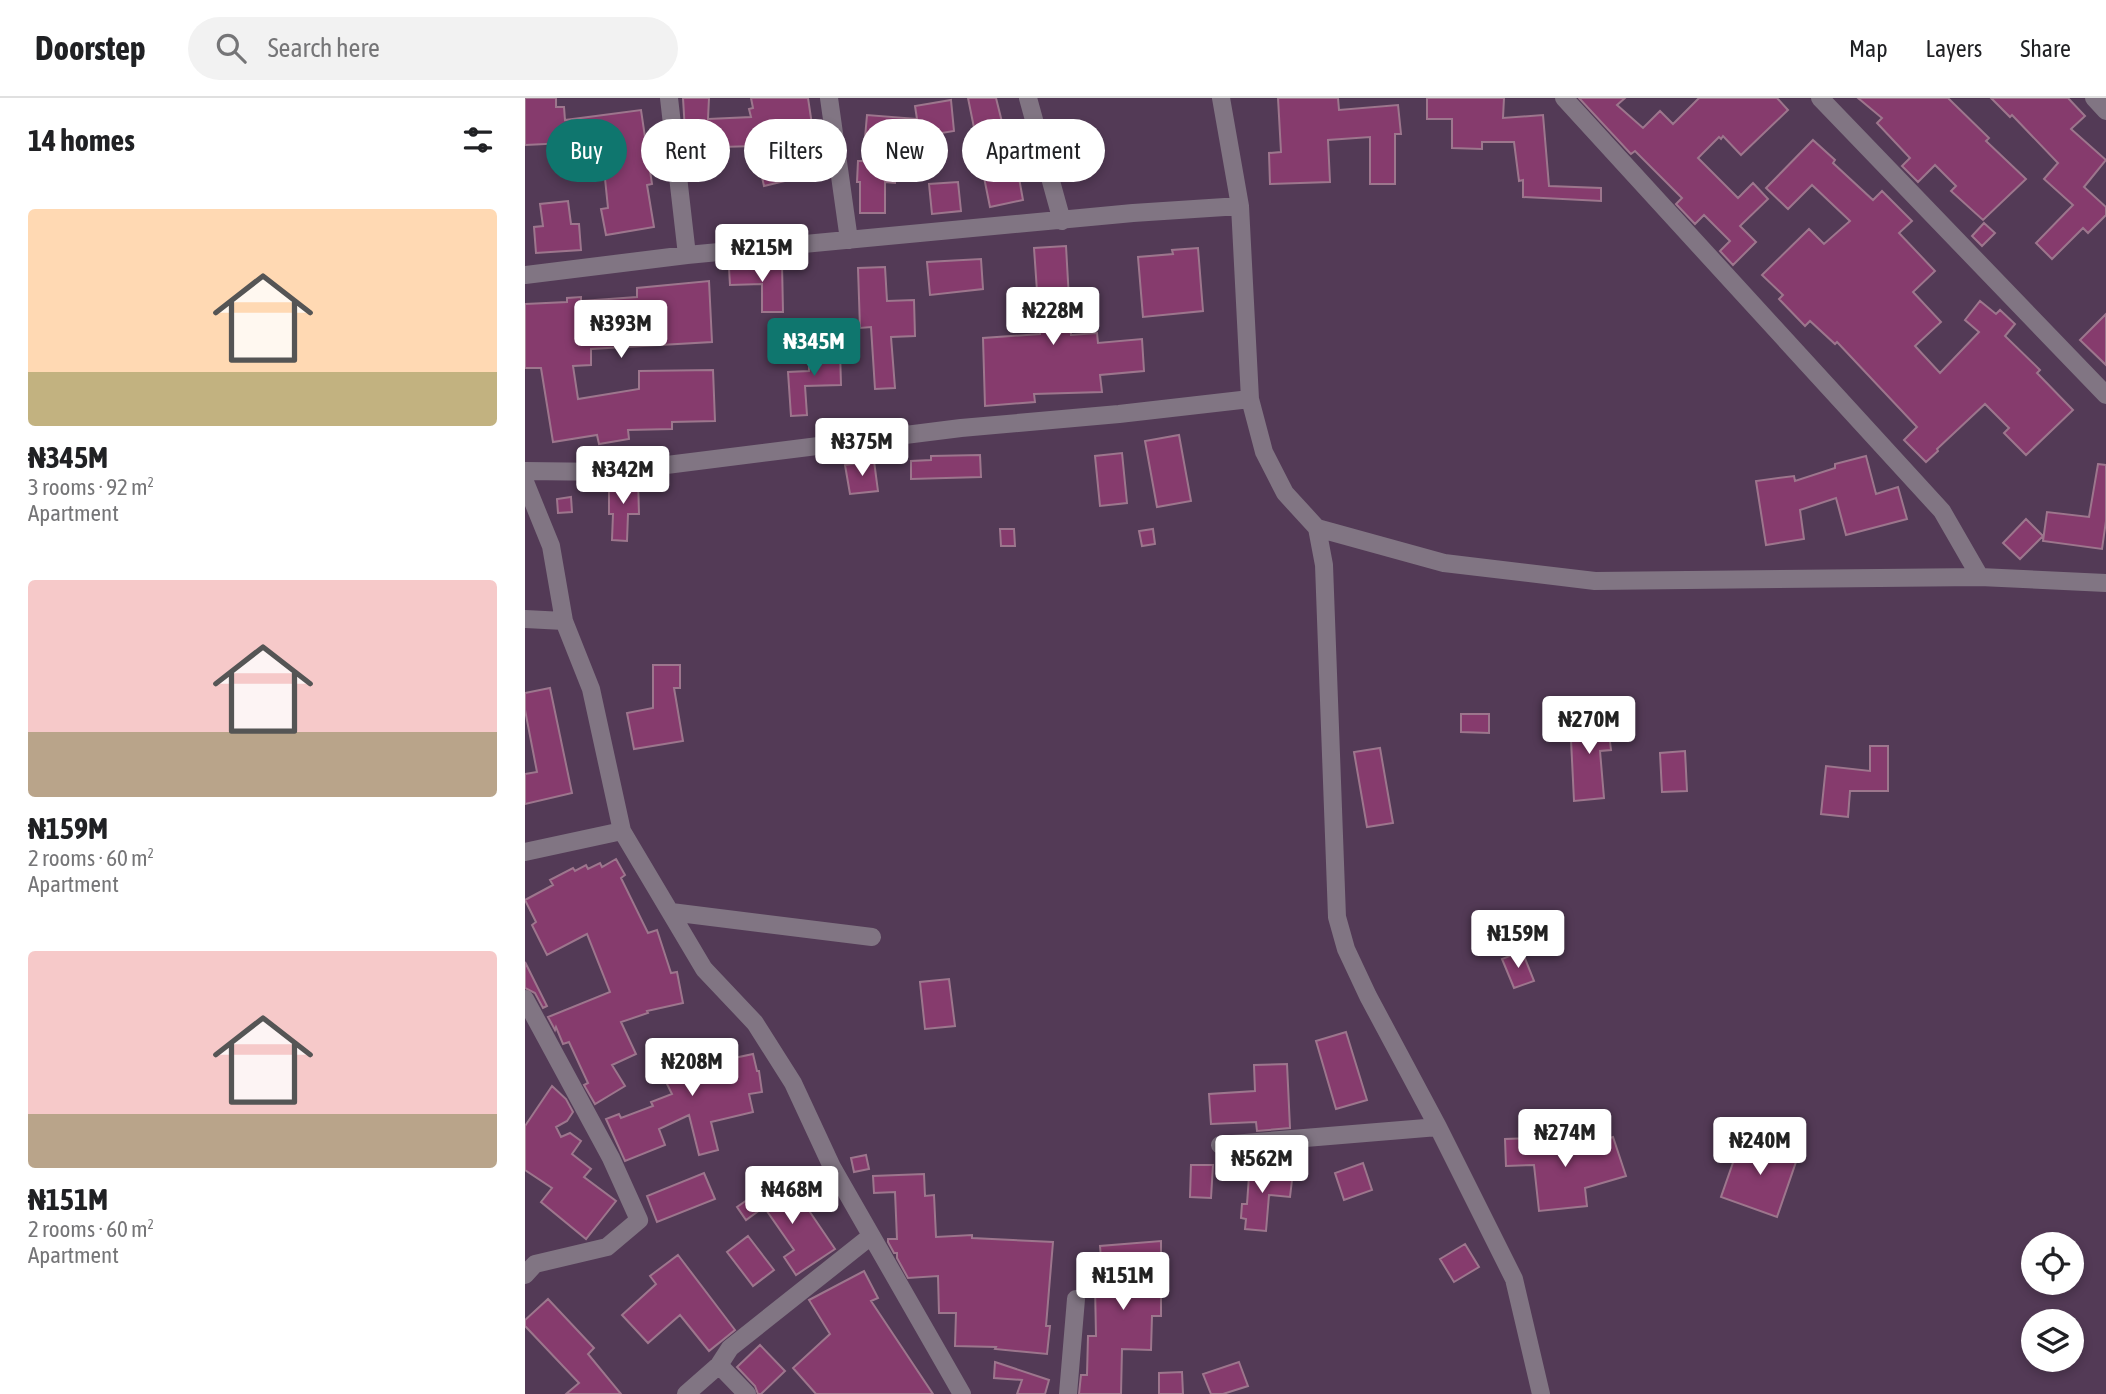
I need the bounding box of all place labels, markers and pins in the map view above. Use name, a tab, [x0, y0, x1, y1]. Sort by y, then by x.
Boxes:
pin: ₦215M	[713, 225, 811, 284]
pin: ₦228M	[1004, 288, 1102, 347]
pin: ₦393M	[572, 300, 670, 360]
pin: ₦345M	[765, 318, 863, 378]
pin: ₦375M	[813, 418, 911, 478]
pin: ₦342M	[574, 446, 672, 506]
pin: ₦270M	[1540, 696, 1638, 756]
pin: ₦159M	[1469, 910, 1567, 970]
pin: ₦208M	[643, 1038, 741, 1098]
pin: ₦274M	[1516, 1110, 1614, 1169]
pin: ₦240M	[1711, 1118, 1809, 1177]
pin: ₦562M	[1213, 1136, 1311, 1195]
pin: ₦468M	[743, 1166, 841, 1226]
pin: ₦151M	[1074, 1252, 1172, 1312]

